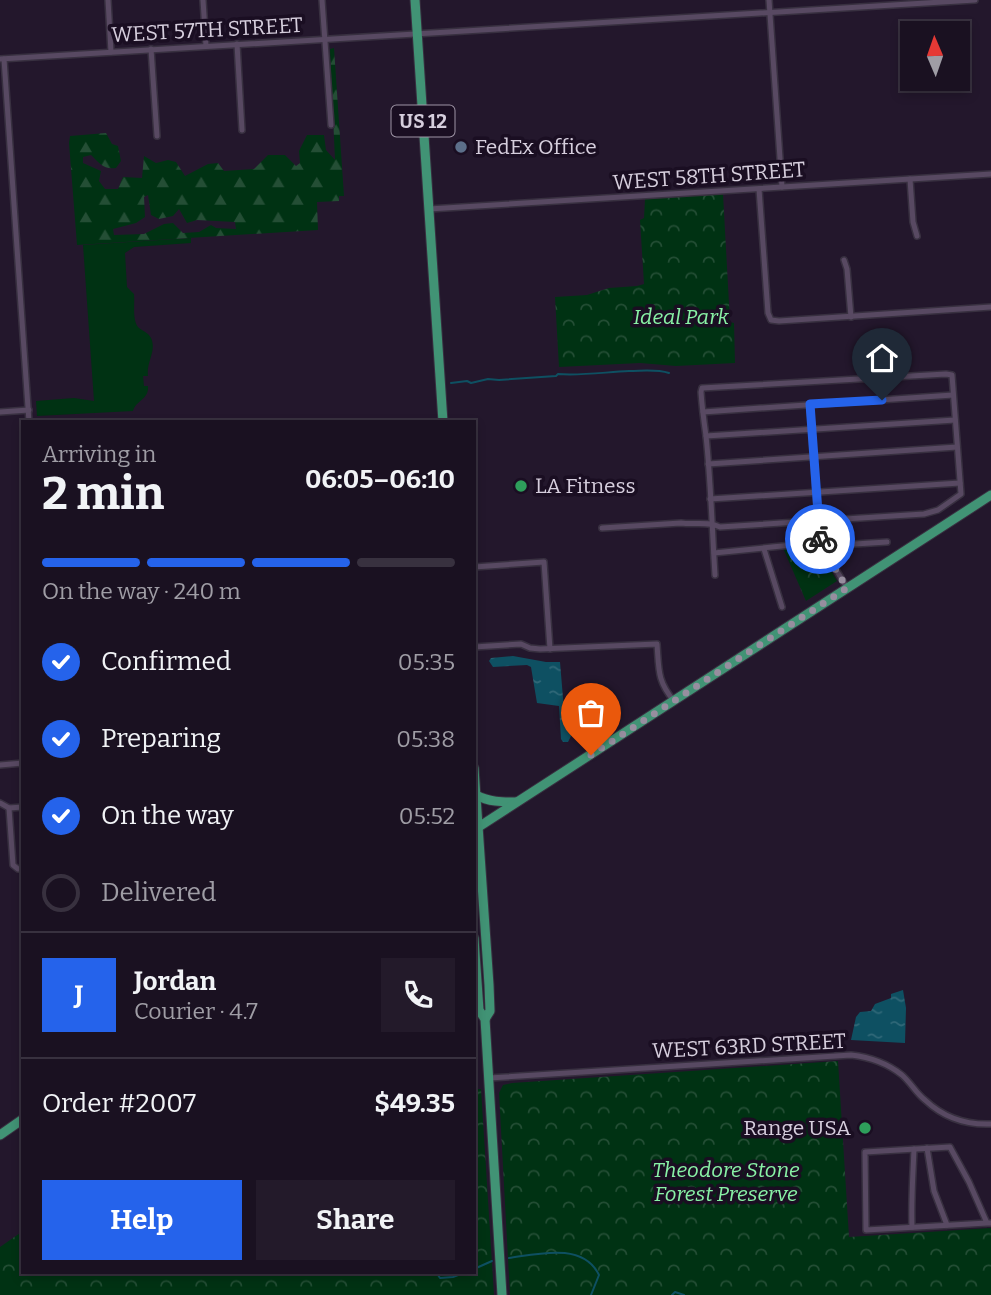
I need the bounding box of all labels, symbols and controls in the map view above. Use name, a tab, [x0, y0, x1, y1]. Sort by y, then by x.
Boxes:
street label: WEST 57TH STREET	[111, 12, 303, 48]
north arrow	[900, 21, 970, 91]
map controls	[900, 21, 970, 91]
road number: US 12	[392, 105, 454, 136]
place label: FedEx Office	[475, 134, 597, 160]
marker: FedEx Office	[453, 139, 469, 155]
street label: WEST 58TH STREET	[612, 156, 806, 196]
park label: Ideal Park	[633, 304, 729, 330]
pin	[852, 328, 912, 400]
icon: home	[863, 339, 901, 377]
text: Arriving in	[42, 440, 156, 468]
text: 06:05–06:10	[305, 464, 455, 495]
text: 2 min	[42, 466, 164, 521]
place label: LA Fitness	[535, 473, 636, 499]
marker: LA Fitness	[513, 478, 529, 494]
courier	[785, 504, 855, 574]
icon: bike	[801, 520, 839, 558]
text: On the way · 240 m	[42, 577, 241, 605]
icon: check	[42, 643, 80, 681]
text: Confirmed	[101, 646, 231, 677]
text: 05:35	[398, 648, 455, 676]
pin	[561, 683, 621, 755]
icon: bag	[572, 694, 610, 732]
icon: check	[42, 720, 80, 758]
text: Preparing	[101, 723, 221, 754]
text: 05:38	[396, 725, 455, 753]
icon: check	[42, 797, 80, 835]
text: On the way	[101, 800, 234, 831]
text: 05:52	[399, 802, 455, 830]
text: Delivered	[101, 877, 216, 908]
button: phone	[381, 958, 455, 1032]
text: Jordan	[134, 966, 216, 997]
text: J	[75, 980, 83, 1011]
text: Courier · 4.7	[134, 997, 258, 1025]
street label: WEST 63RD STREET	[651, 1028, 847, 1064]
text: Order #2007	[42, 1088, 196, 1119]
text: $49.35	[374, 1088, 455, 1119]
place label: Range USA	[743, 1115, 851, 1141]
marker: Range USA	[857, 1120, 873, 1136]
park label: Theodore Stone Forest Preserve	[652, 1157, 800, 1207]
button: Help	[42, 1180, 242, 1260]
button: Share	[256, 1180, 455, 1260]

